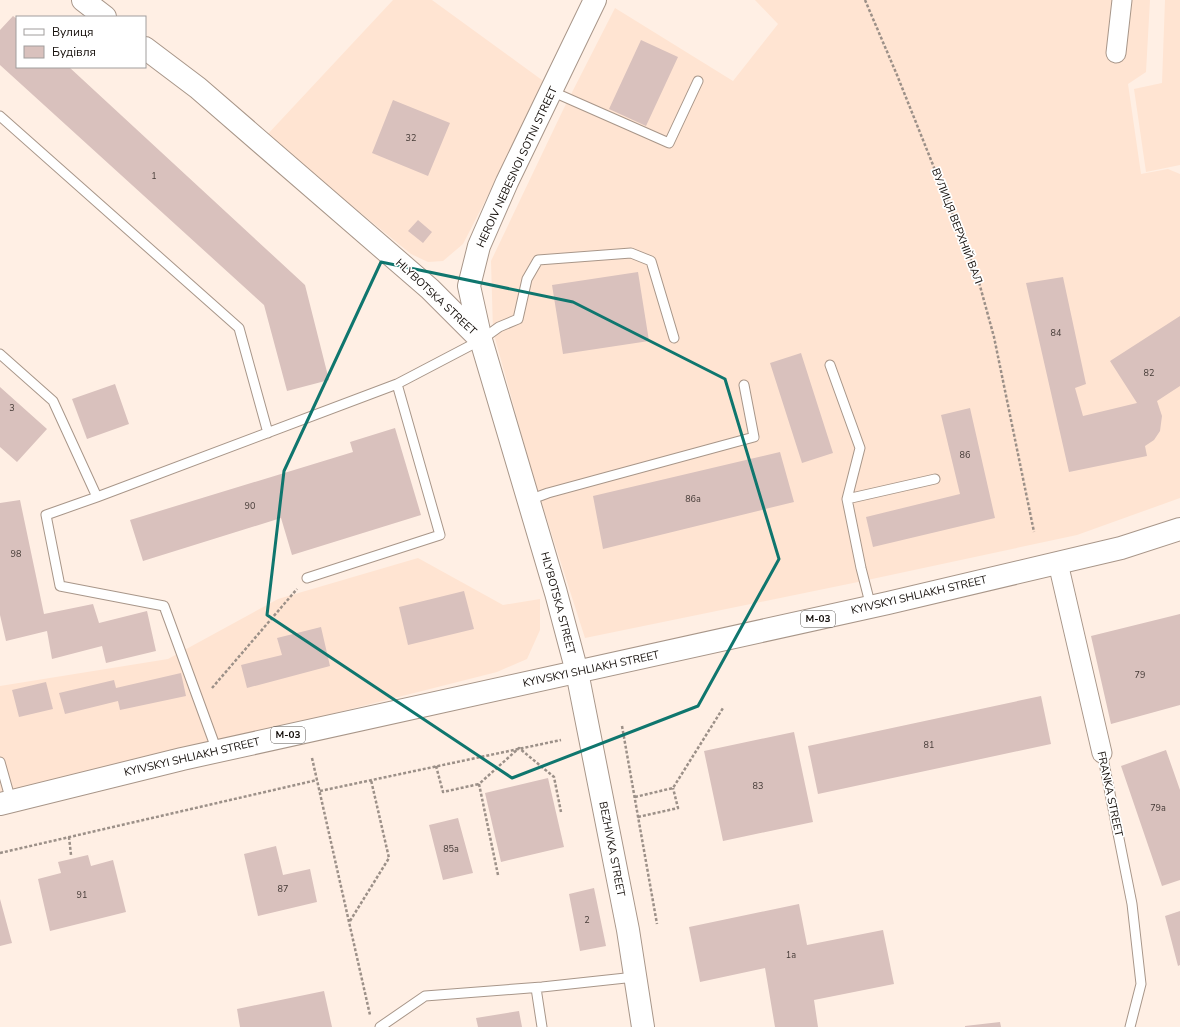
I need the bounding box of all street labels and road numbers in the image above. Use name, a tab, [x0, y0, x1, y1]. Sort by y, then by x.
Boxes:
street label: HEROIV NEBESNOI SOTNI STREET	[473, 84, 561, 250]
street label: ВУЛИЦЯ ВЕРХНІЙ ВАЛ	[928, 166, 986, 286]
street label: HLYBOTSKA STREET	[392, 255, 480, 339]
street label: HLYBOTSKA STREET	[537, 550, 579, 656]
street label: KYIVSKYI SHLIAKH STREET	[850, 572, 989, 618]
road number: М-03	[801, 611, 835, 627]
street label: KYIVSKYI SHLIAKH STREET	[521, 647, 661, 691]
road number: М-03	[271, 727, 305, 743]
street label: KYIVSKYI SHLIAKH STREET	[123, 734, 262, 780]
street label: FRANKA STREET	[1094, 750, 1126, 838]
street label: BEZHIVKA STREET	[595, 800, 629, 898]

